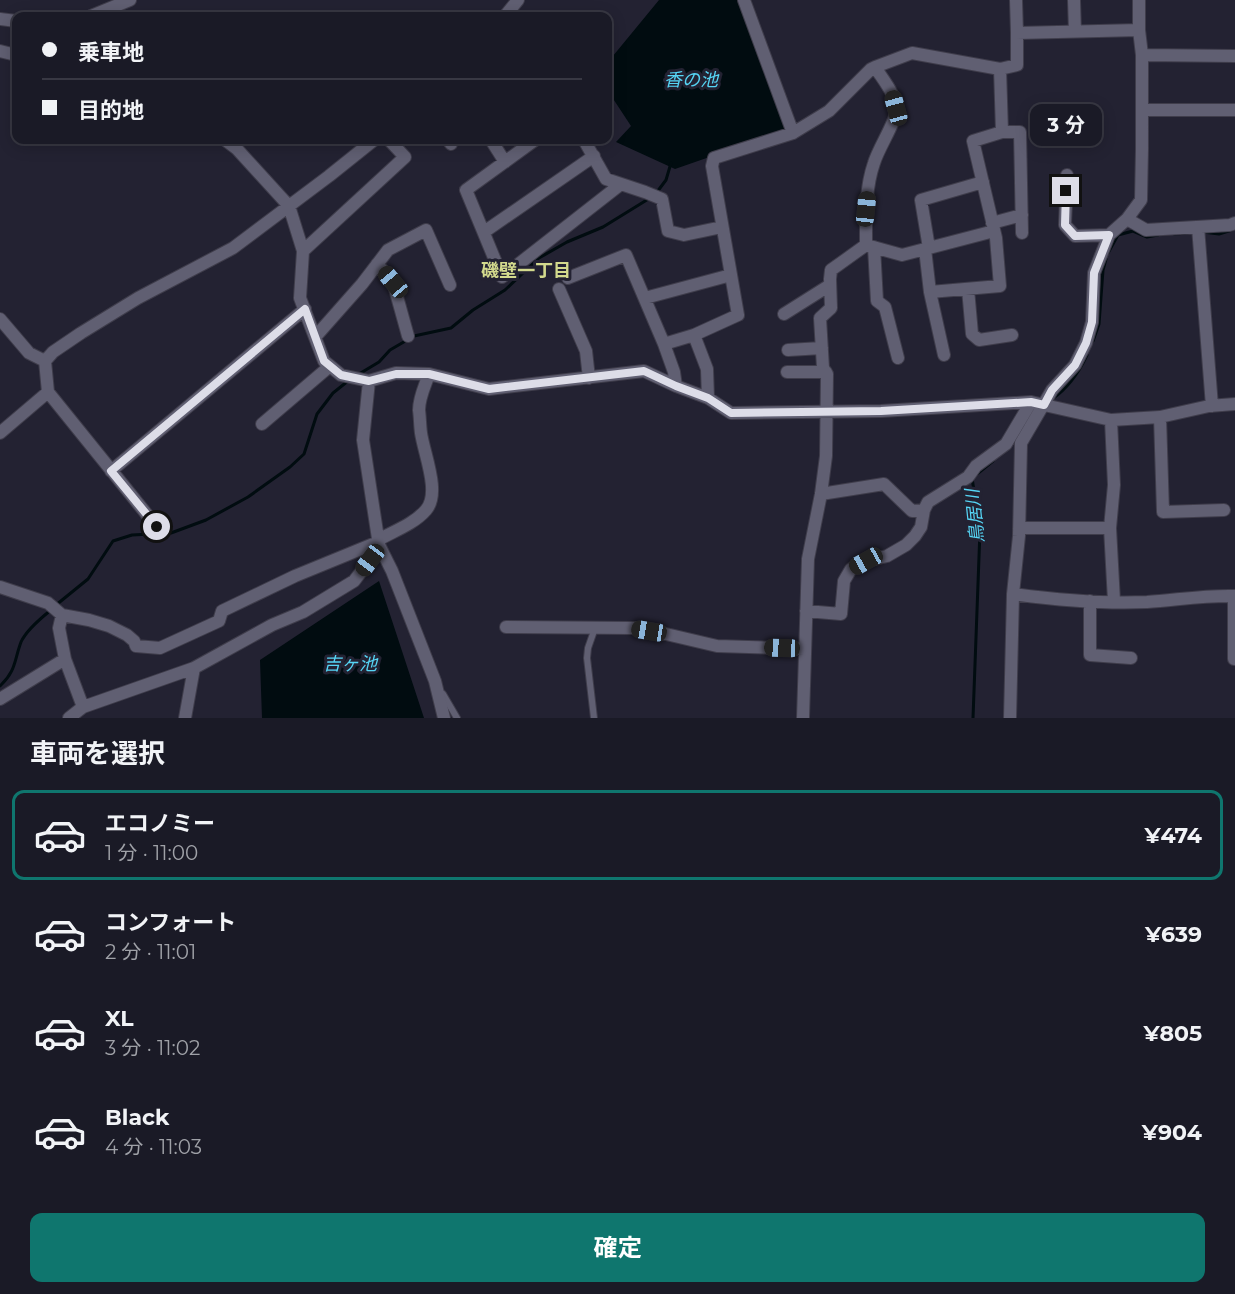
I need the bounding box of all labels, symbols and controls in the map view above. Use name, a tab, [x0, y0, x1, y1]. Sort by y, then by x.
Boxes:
text: 乗車地	[78, 39, 144, 66]
water label: 香の池	[664, 69, 720, 91]
car	[883, 88, 909, 128]
text: 目的地	[78, 97, 144, 124]
callout: 3 分	[1030, 104, 1102, 146]
text: 3 分	[1047, 113, 1085, 137]
route end	[1052, 177, 1079, 204]
car	[855, 190, 877, 228]
district label: 磯壁一丁目	[481, 260, 571, 282]
car	[375, 262, 411, 302]
water label: 鳥居川	[961, 486, 989, 544]
route start	[143, 513, 170, 540]
car	[352, 540, 388, 580]
car	[846, 544, 886, 578]
car	[630, 619, 668, 643]
car	[764, 638, 800, 658]
water label: 吉ヶ池	[323, 653, 379, 675]
text: 車両を選択	[30, 737, 165, 770]
icon: car	[33, 808, 87, 862]
text: エコノミー	[105, 810, 215, 837]
text: ¥474	[1144, 822, 1202, 849]
text: 1 分 · 11:00	[105, 841, 198, 865]
icon: car	[33, 907, 87, 961]
text: コンフォート	[105, 909, 236, 936]
text: ¥639	[1145, 921, 1202, 948]
text: 2 分 · 11:01	[105, 940, 196, 964]
text: XL	[105, 1005, 134, 1032]
icon: car	[33, 1006, 87, 1060]
text: ¥805	[1143, 1020, 1202, 1047]
text: 3 分 · 11:02	[105, 1036, 200, 1060]
text: Black	[105, 1104, 169, 1131]
icon: car	[33, 1105, 87, 1159]
text: ¥904	[1142, 1119, 1202, 1146]
text: 4 分 · 11:03	[105, 1135, 202, 1159]
button: 確定	[30, 1213, 1205, 1282]

